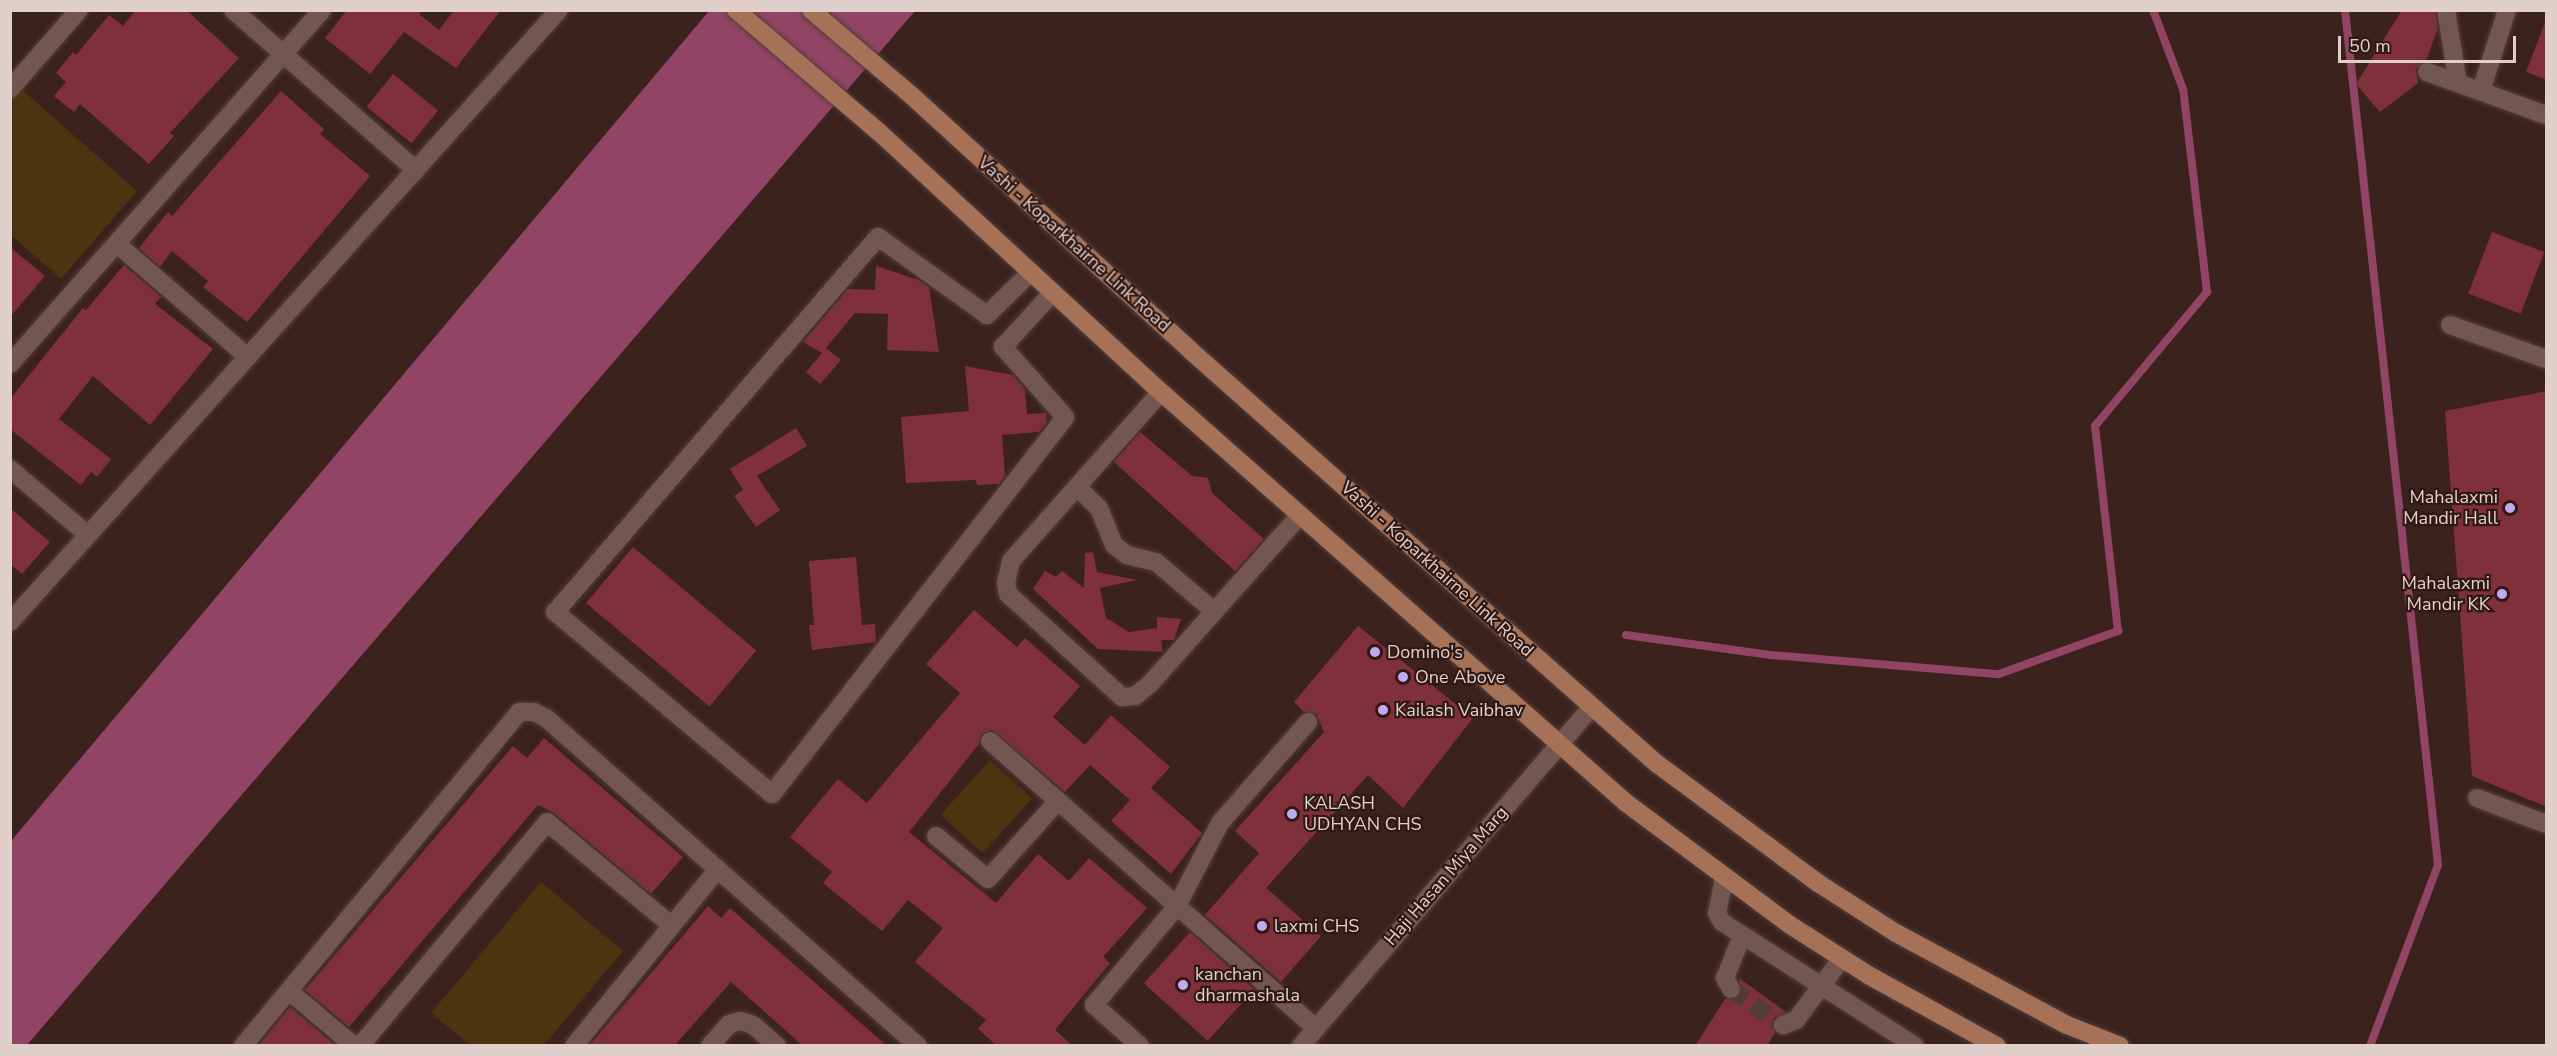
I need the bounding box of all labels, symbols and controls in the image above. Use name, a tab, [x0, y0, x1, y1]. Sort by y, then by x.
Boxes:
scale bar	[2341, 24, 2520, 62]
text: 50 m	[2349, 34, 2391, 58]
street label: Vashi - Koparkhairne Link Road	[973, 152, 1175, 336]
street label: Vashi - Koparkhairne Link Road	[1336, 477, 1538, 661]
place label: Mahalaxmi Mandir Hall	[2403, 487, 2498, 530]
marker: Mahalaxmi Mandir Hall	[2503, 501, 2517, 515]
place label: Mahalaxmi Mandir KK	[2401, 573, 2490, 616]
marker: Mahalaxmi Mandir KK	[2495, 587, 2509, 601]
place label: Domino's	[1387, 641, 1463, 663]
marker: Domino's	[1368, 645, 1382, 659]
place label: One Above	[1415, 666, 1505, 688]
marker: One Above	[1396, 670, 1410, 684]
place label: Kailash Vaibhav	[1395, 699, 1523, 721]
marker: Kailash Vaibhav	[1376, 703, 1390, 717]
place label: KALASH UDHYAN CHS	[1304, 793, 1422, 836]
street label: Haji Hasan Miya Marg	[1380, 802, 1512, 950]
marker: KALASH UDHYAN CHS	[1285, 807, 1299, 821]
place label: laxmi CHS	[1274, 915, 1359, 937]
marker: laxmi CHS	[1255, 919, 1269, 933]
place label: kanchan dharmashala	[1195, 964, 1300, 1006]
marker: kanchan dharmashala	[1176, 978, 1190, 992]

